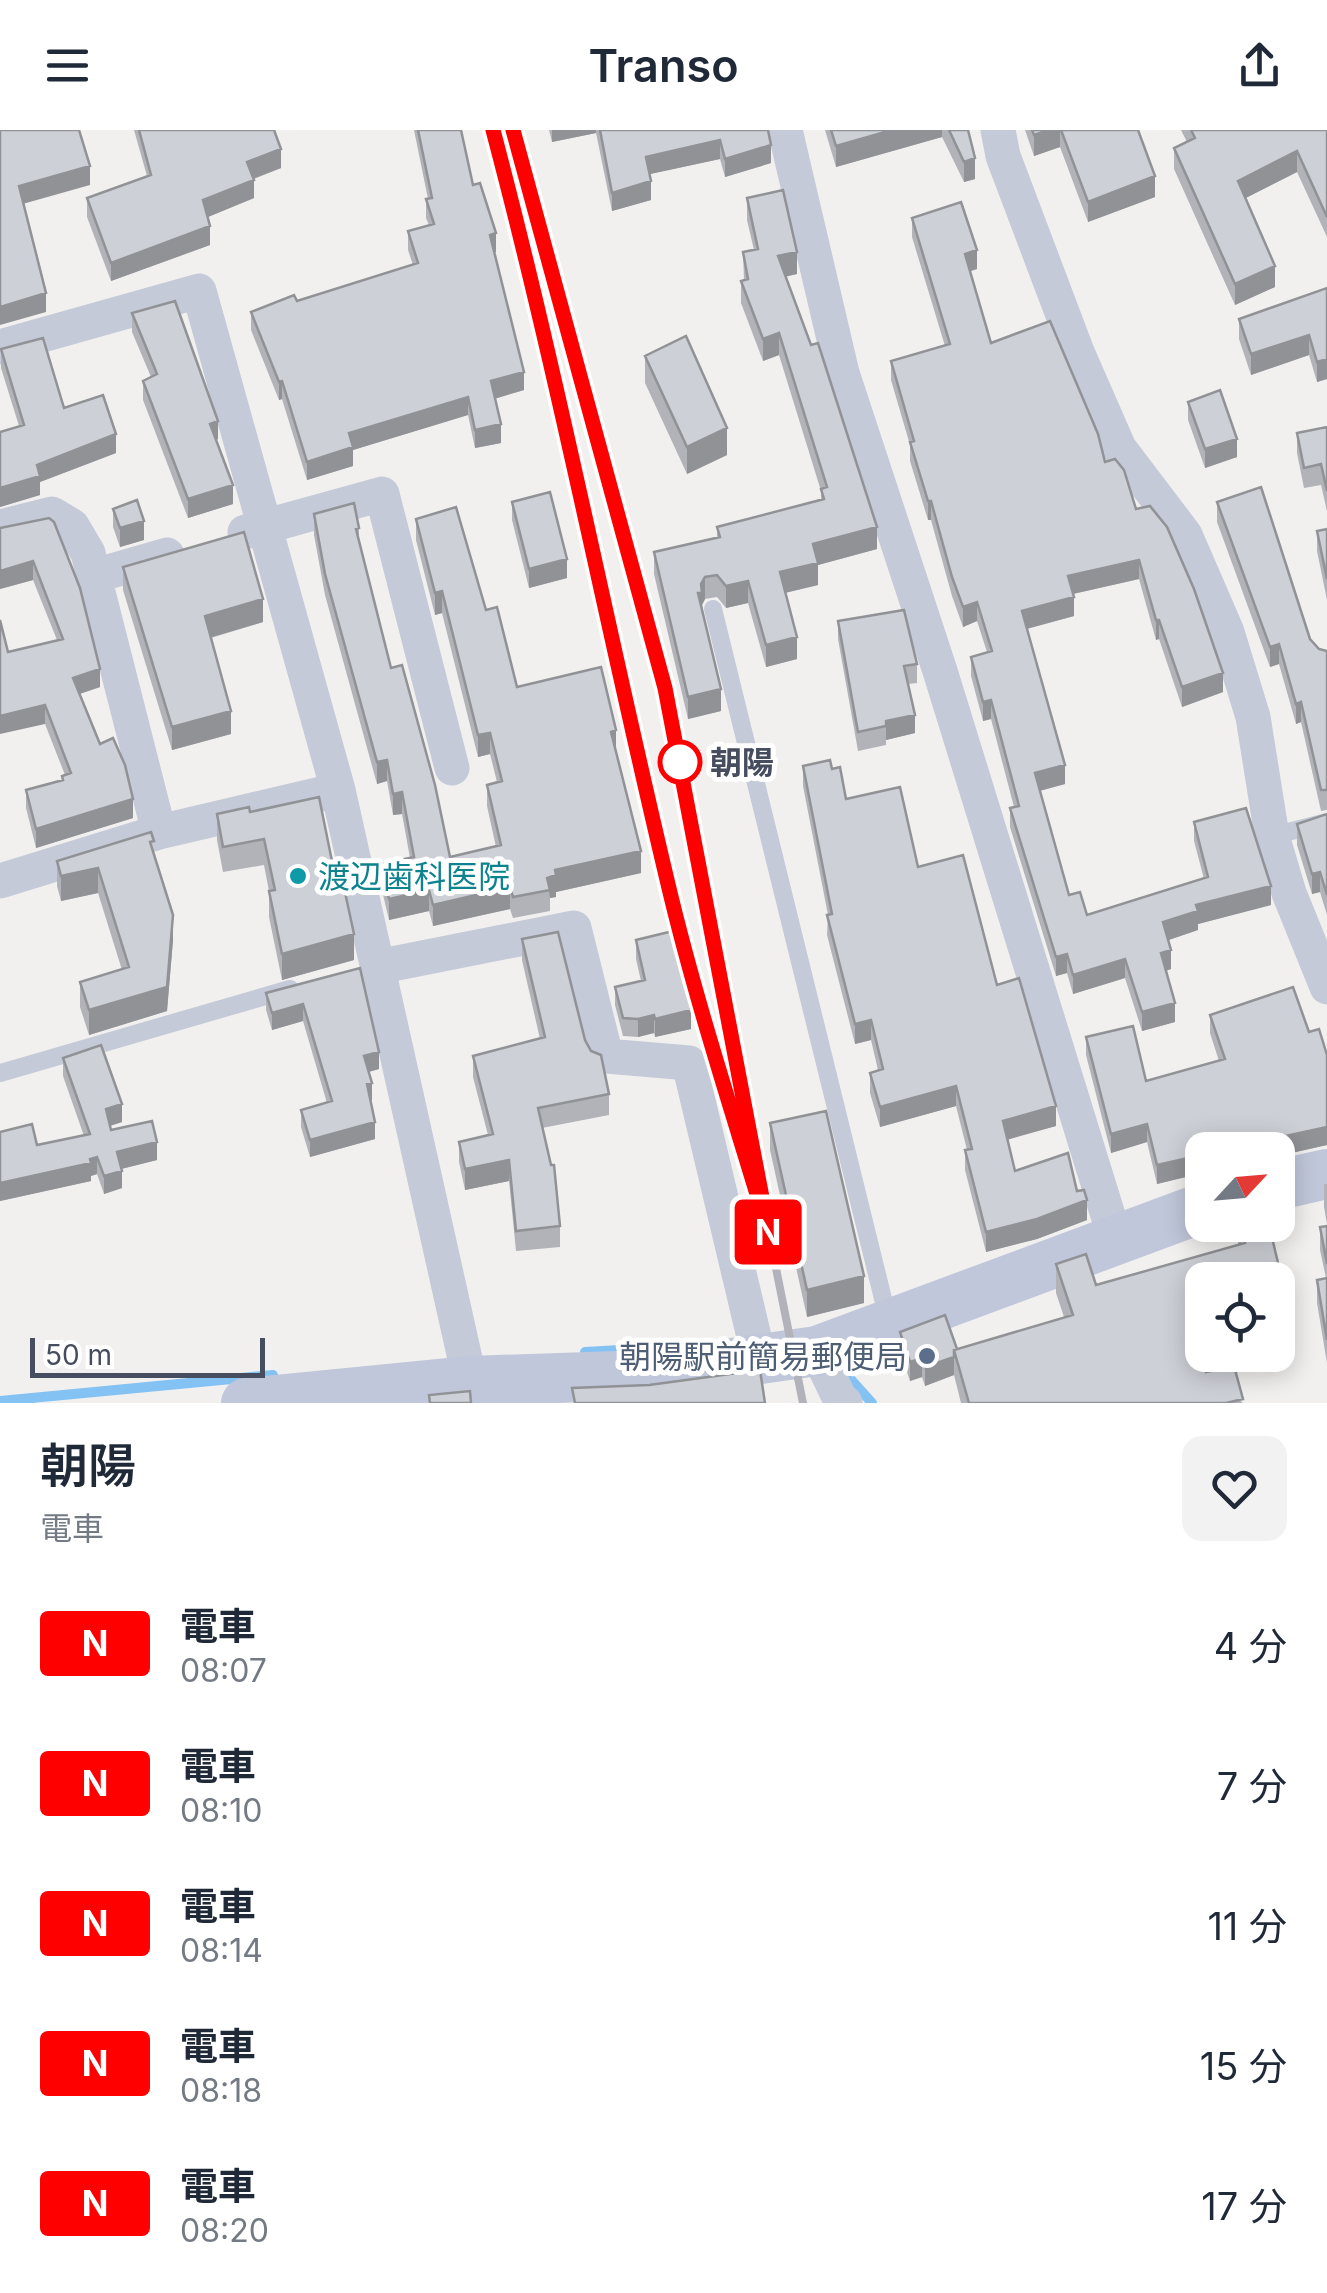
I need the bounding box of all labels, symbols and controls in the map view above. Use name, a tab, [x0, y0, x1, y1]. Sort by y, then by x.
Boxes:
icon: menu	[40, 38, 95, 93]
text: Transo	[588, 38, 739, 93]
icon: share	[1232, 38, 1287, 93]
marker: 朝陽	[659, 741, 701, 783]
place label: 朝陽	[710, 743, 774, 782]
place label: 渡辺歯科医院	[318, 857, 510, 896]
marker: 渡辺歯科医院	[287, 865, 309, 887]
north arrow	[1185, 1132, 1295, 1242]
map controls	[1185, 1132, 1295, 1372]
line badge: N	[736, 1200, 800, 1264]
text: N	[755, 1211, 781, 1253]
button: locate	[1185, 1262, 1295, 1372]
scale bar	[30, 1333, 265, 1378]
place label: 朝陽駅前簡易郵便局	[619, 1337, 907, 1376]
text: 50 m	[45, 1338, 112, 1372]
marker: 朝陽駅前簡易郵便局	[916, 1345, 938, 1367]
text: 朝陽	[40, 1436, 136, 1495]
button: heart	[1182, 1436, 1287, 1541]
text: 電車	[40, 1509, 104, 1548]
text: 電車	[180, 1603, 256, 1649]
text: N	[82, 1622, 108, 1664]
text: 4 分	[1214, 1623, 1287, 1669]
text: 08:07	[180, 1651, 267, 1690]
text: 電車	[180, 1743, 256, 1789]
text: N	[82, 1762, 108, 1804]
text: 7 分	[1217, 1763, 1287, 1809]
text: 08:10	[180, 1791, 262, 1830]
text: 電車	[180, 1883, 256, 1929]
text: N	[82, 1902, 108, 1944]
text: 11 分	[1207, 1903, 1287, 1949]
text: 08:14	[180, 1931, 263, 1970]
text: 電車	[180, 2023, 256, 2069]
text: N	[82, 2042, 108, 2084]
text: 15 分	[1200, 2043, 1287, 2089]
text: 08:18	[180, 2071, 262, 2110]
text: 電車	[180, 2163, 256, 2209]
text: N	[82, 2182, 108, 2224]
text: 17 分	[1201, 2183, 1287, 2229]
text: 08:20	[180, 2211, 269, 2250]

